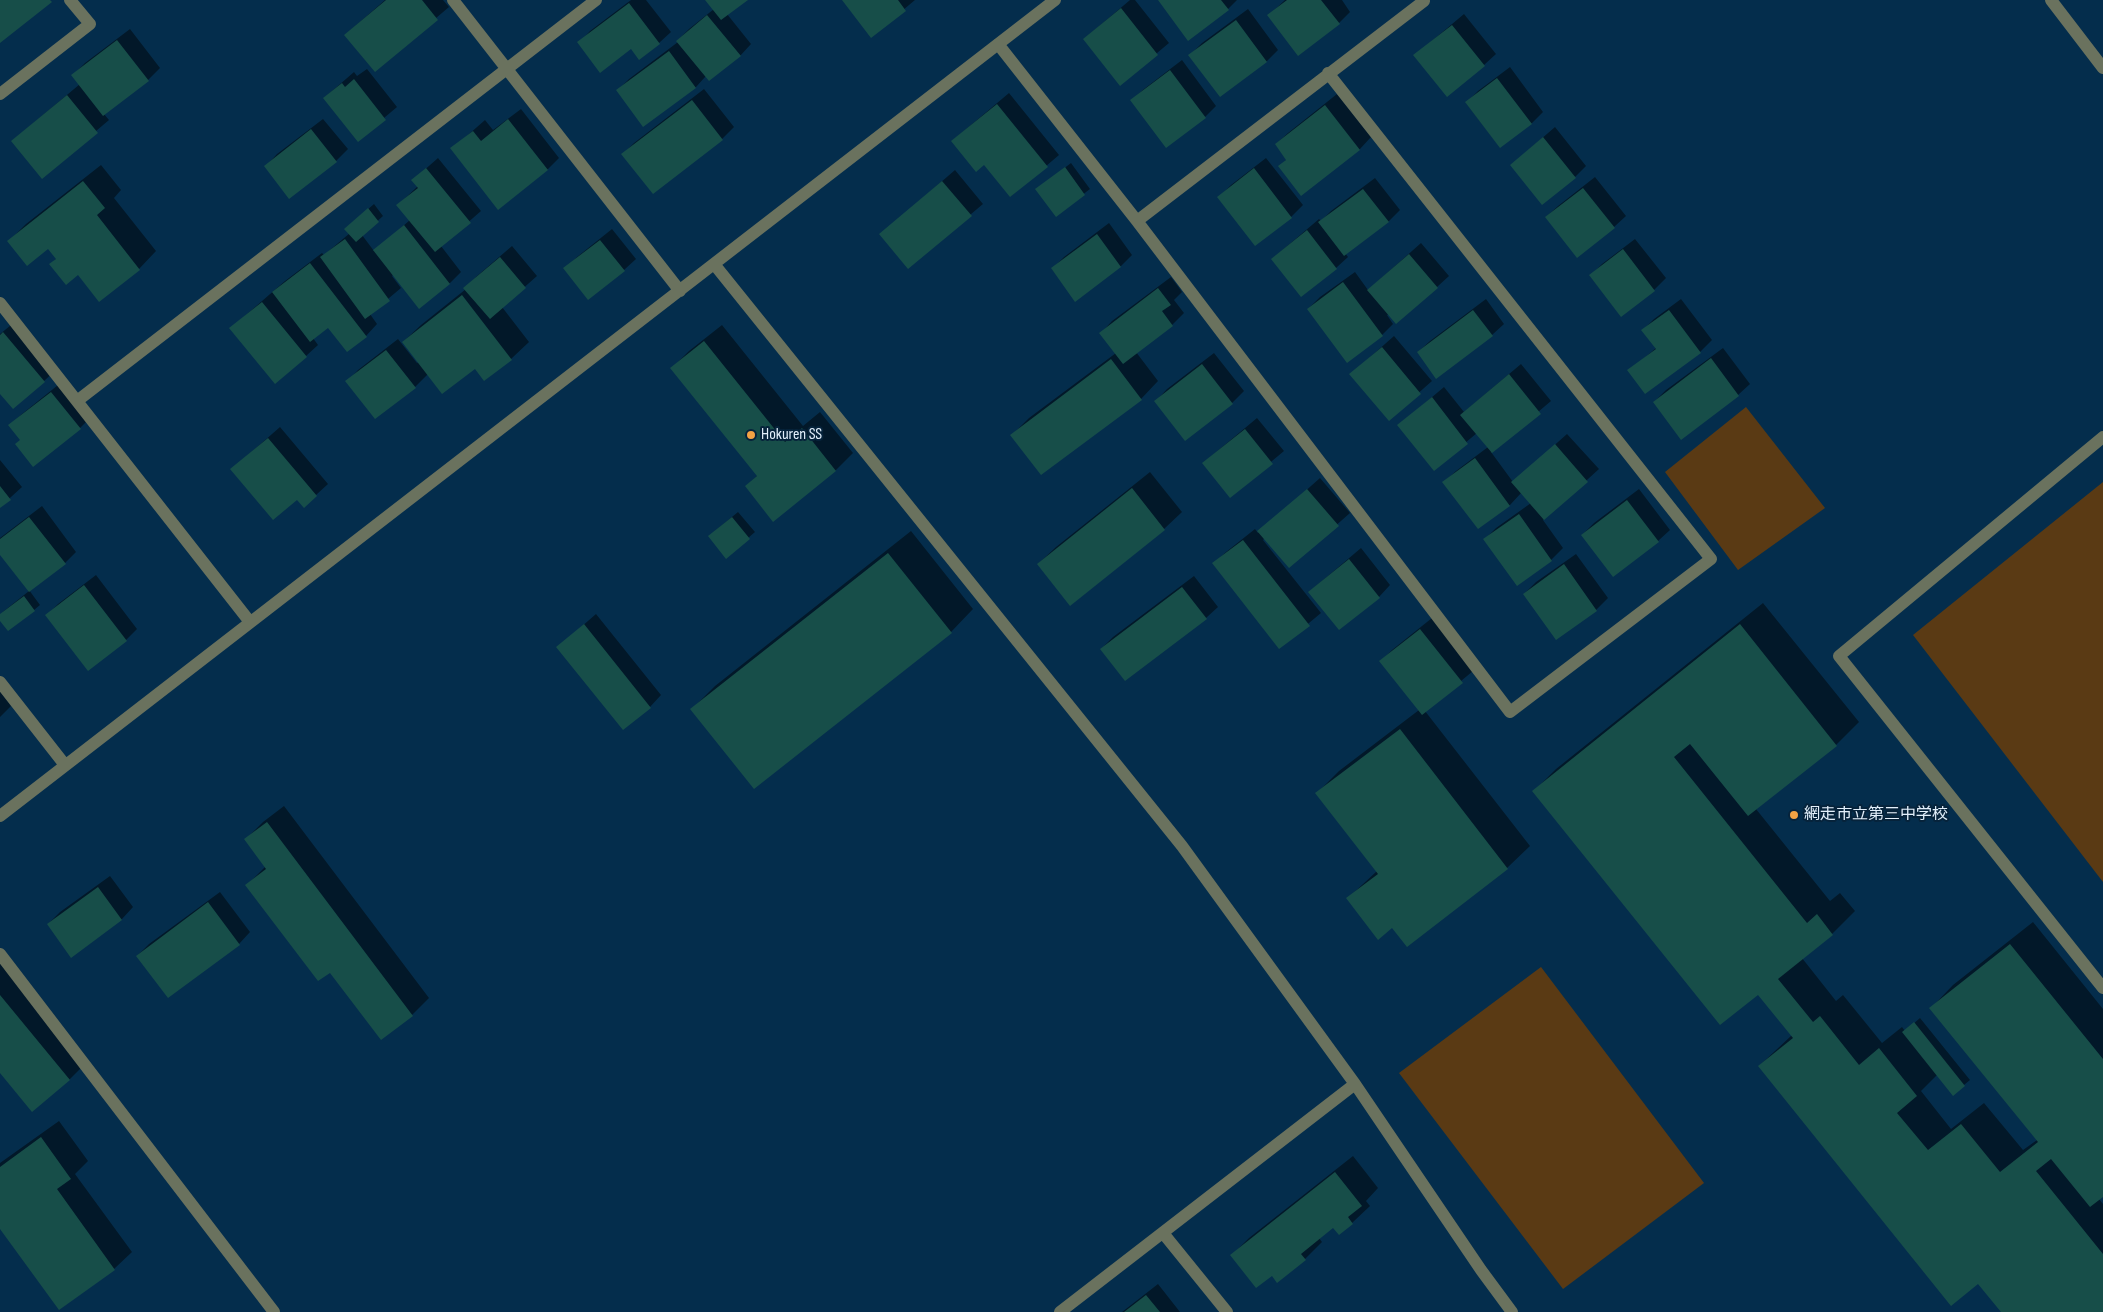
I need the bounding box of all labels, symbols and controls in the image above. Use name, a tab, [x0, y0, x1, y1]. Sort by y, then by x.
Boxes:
place label: Hokuren SS	[761, 425, 822, 445]
marker: Hokuren SS	[745, 429, 757, 441]
place label: 網走市立第三中学校	[1804, 805, 1948, 825]
marker: 網走市立第三中学校	[1788, 809, 1800, 821]

